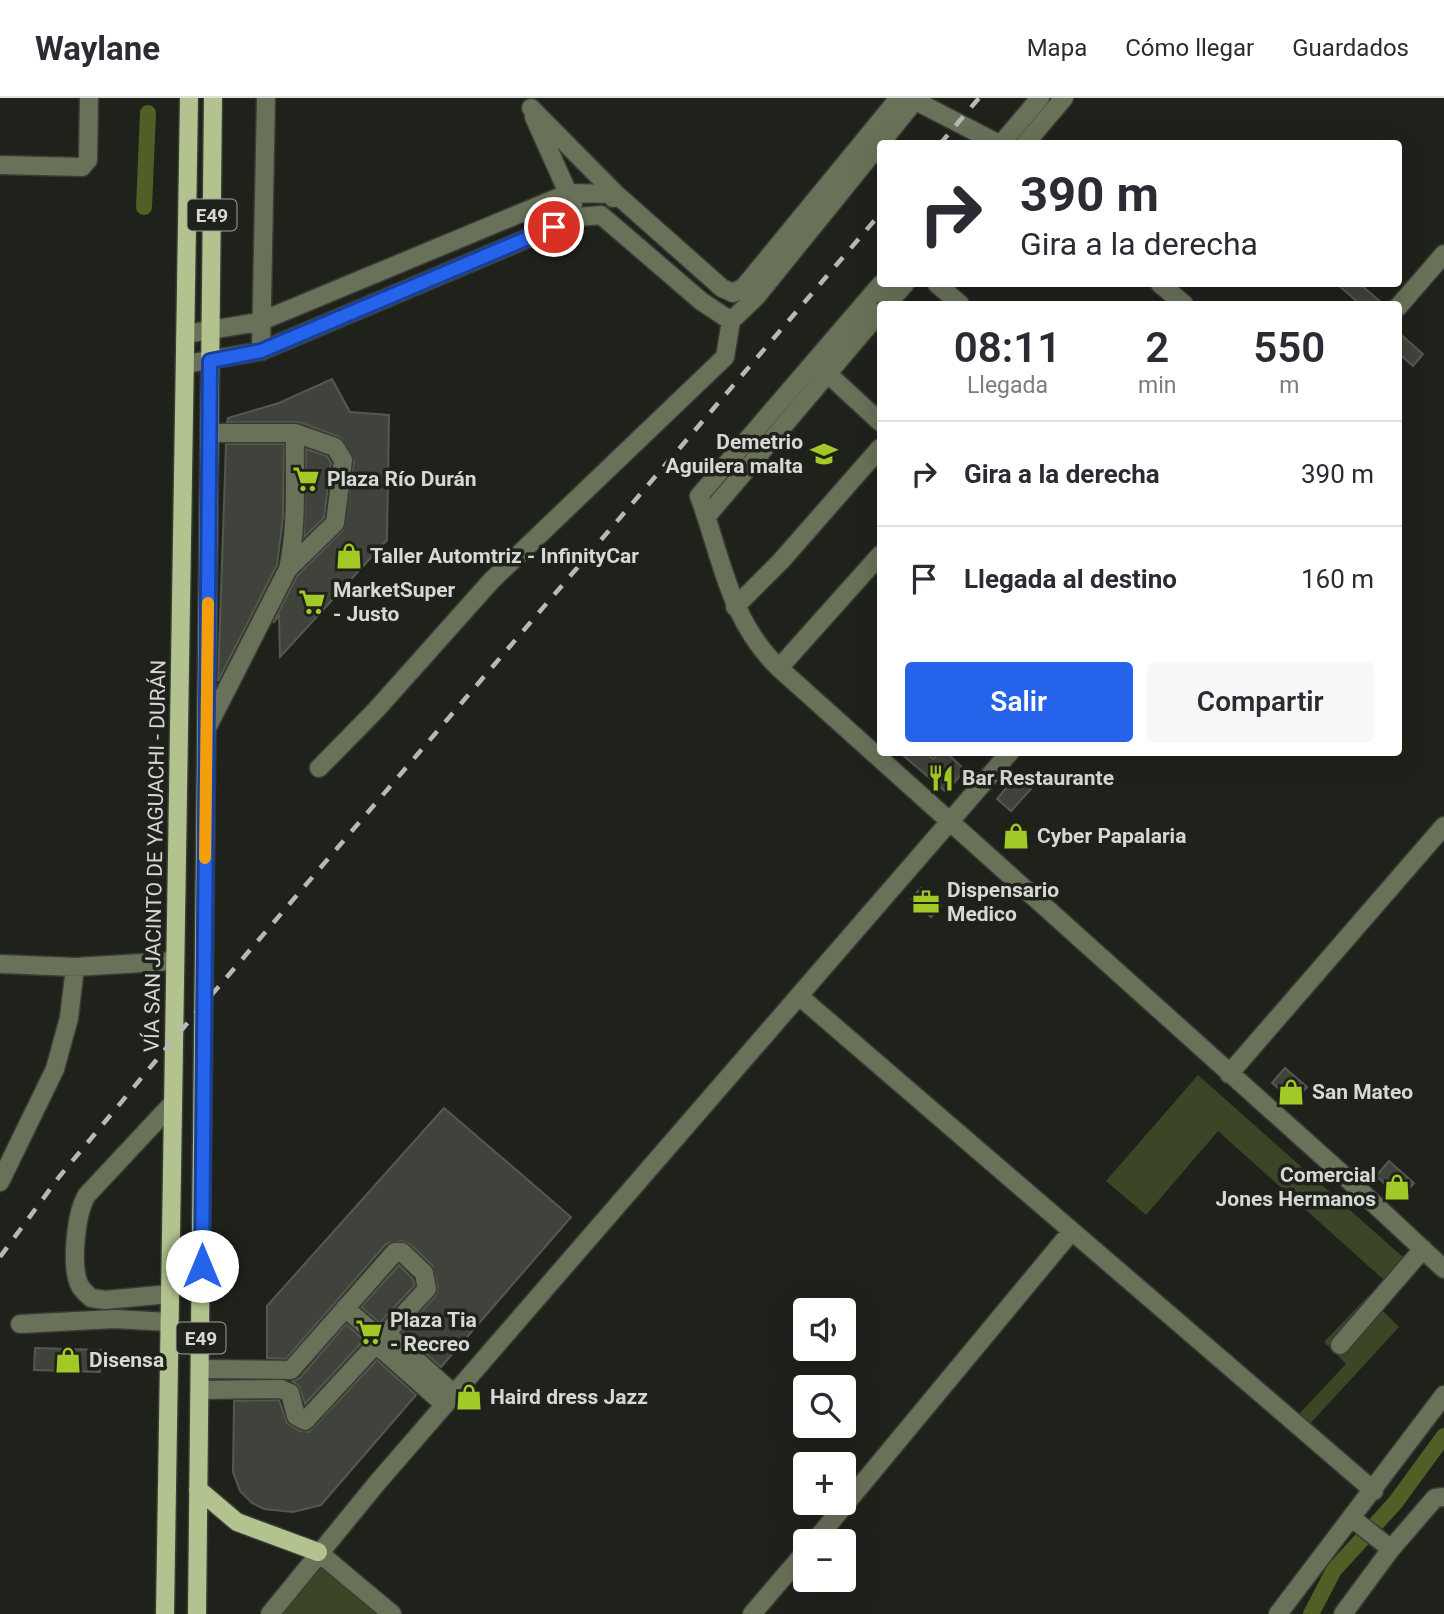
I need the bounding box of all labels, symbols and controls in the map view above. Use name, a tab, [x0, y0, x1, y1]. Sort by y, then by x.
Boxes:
text: Waylane	[35, 29, 160, 68]
text: Mapa	[1027, 34, 1087, 62]
text: Cómo llegar	[1125, 34, 1254, 62]
text: Guardados	[1292, 34, 1409, 62]
text: 390 m	[1020, 166, 1159, 223]
icon: right	[905, 168, 996, 259]
pin	[524, 197, 584, 257]
road number: E49	[188, 200, 236, 230]
icon: arrive	[535, 208, 573, 246]
text: Gira a la derecha	[1020, 225, 1258, 263]
text: 08:11	[954, 323, 1061, 372]
text: 2	[1145, 323, 1169, 372]
text: 550	[1253, 323, 1325, 372]
text: Llegada	[967, 372, 1048, 399]
text: min	[1138, 372, 1176, 399]
text: m	[1279, 372, 1299, 399]
place label: Demetrio Aguilera malta	[666, 430, 803, 478]
school or university icon: Demetrio Aguilera malta	[809, 439, 839, 469]
icon: right	[905, 455, 943, 493]
text: Gira a la derecha	[964, 459, 1160, 489]
text: 390 m	[1301, 459, 1374, 489]
supermarket icon: Plaza Río Durán	[291, 464, 321, 494]
place label: Plaza Río Durán	[327, 467, 477, 491]
shop icon: Taller Automtriz - InfinityCar	[334, 541, 364, 571]
place label: Taller Automtriz - InfinityCar	[370, 544, 639, 568]
icon: arrive	[905, 560, 943, 598]
text: Llegada al destino	[964, 564, 1177, 594]
text: 160 m	[1301, 564, 1374, 594]
place label: MarketSuper - Justo	[333, 578, 456, 626]
supermarket icon: MarketSuper - Justo	[297, 587, 327, 617]
street label: VÍA SAN JACINTO DE YAGUACHI - DURÁN	[140, 660, 170, 1052]
button: Salir	[905, 662, 1133, 742]
button: Compartir	[1147, 662, 1374, 742]
restaurant icon: Bar Restaurante	[926, 763, 956, 793]
place label: Bar Restaurante	[962, 766, 1114, 790]
shop icon: Cyber Papalaria	[1001, 821, 1031, 851]
place label: Cyber Papalaria	[1037, 824, 1186, 848]
place label: Dispensario Medico	[947, 878, 1059, 926]
office icon: Dispensario Medico	[911, 887, 941, 917]
shop icon: San Mateo	[1276, 1077, 1306, 1107]
place label: San Mateo	[1312, 1080, 1413, 1104]
place label: Comercial Jones Hermanos	[1216, 1163, 1376, 1211]
shop icon: Comercial Jones Hermanos	[1382, 1172, 1412, 1202]
position arrow	[165, 1229, 239, 1303]
map controls	[793, 1298, 856, 1592]
button: sound	[793, 1298, 856, 1361]
place label: Plaza Tia - Recreo	[390, 1308, 477, 1356]
supermarket icon: Plaza Tia - Recreo	[354, 1317, 384, 1347]
road number: E49	[176, 1322, 226, 1354]
shop icon: Disensa	[53, 1345, 83, 1375]
place label: Disensa	[89, 1348, 164, 1372]
button: search	[793, 1375, 856, 1438]
shop icon: Haird dress Jazz	[454, 1382, 484, 1412]
place label: Haird dress Jazz	[490, 1385, 648, 1409]
button: +	[793, 1452, 856, 1515]
button: −	[793, 1529, 856, 1592]

